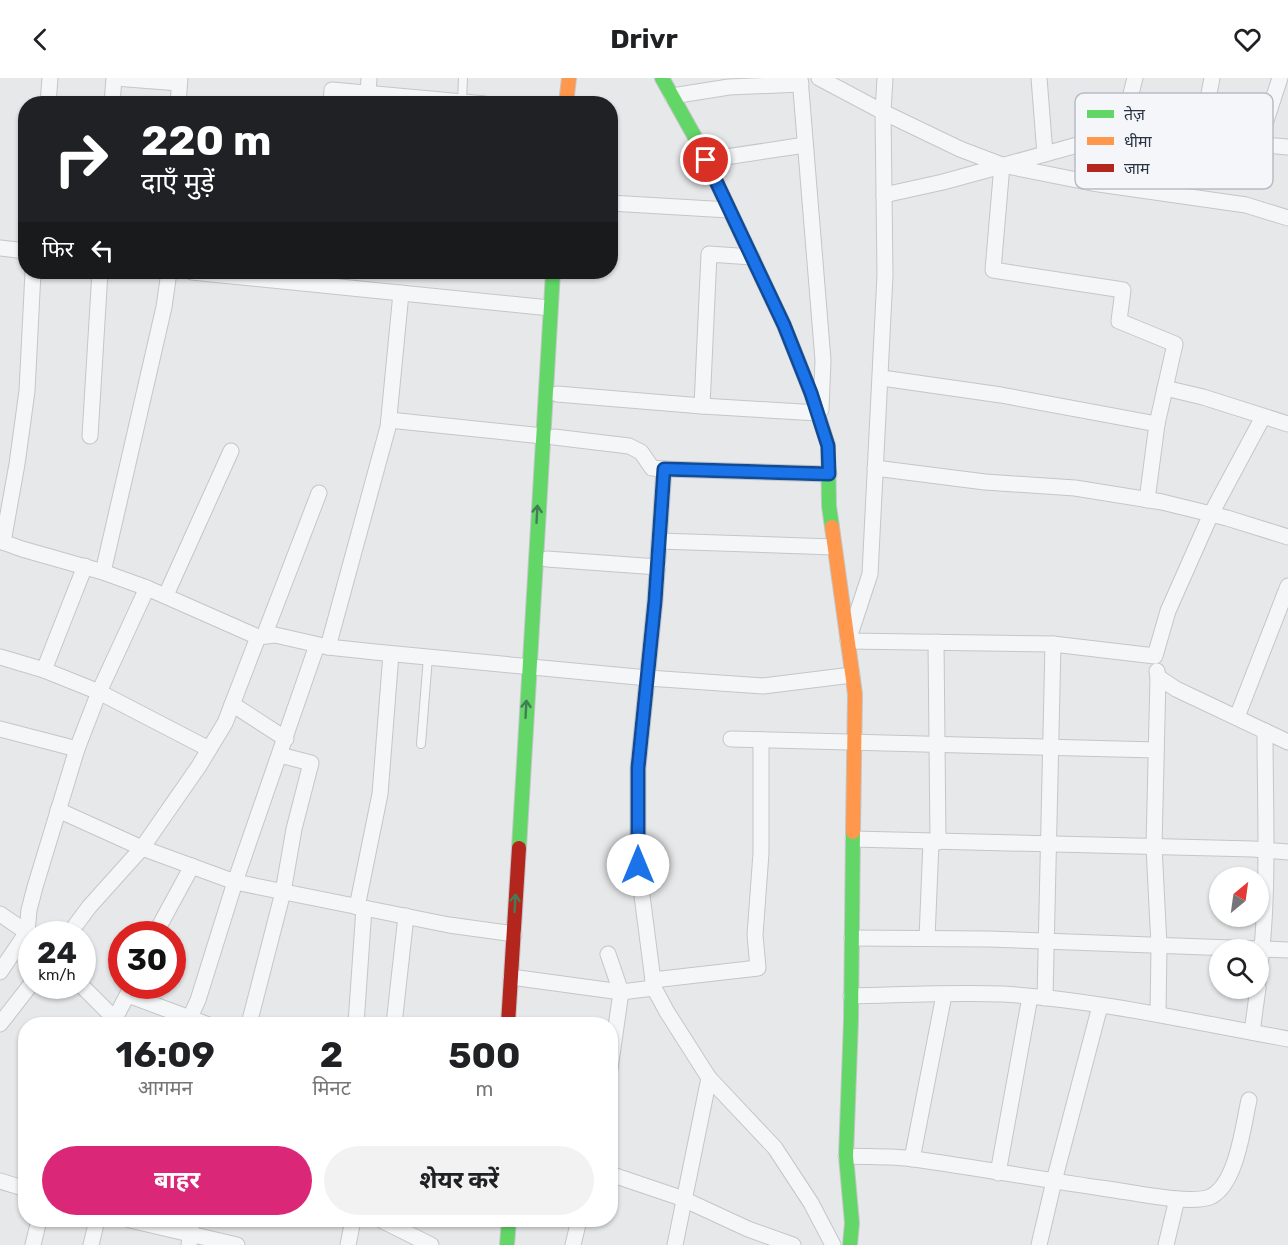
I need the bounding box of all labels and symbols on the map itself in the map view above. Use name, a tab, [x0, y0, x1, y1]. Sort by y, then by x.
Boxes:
legend	[1075, 93, 1273, 189]
text: तेज़	[1124, 105, 1146, 124]
text: धीमा	[1124, 132, 1153, 151]
pin	[680, 134, 731, 185]
text: जाम	[1124, 159, 1150, 178]
one-way arrow	[532, 504, 543, 524]
one-way arrow	[521, 699, 532, 719]
position arrow	[606, 833, 670, 897]
north arrow	[1209, 867, 1269, 927]
one-way arrow	[510, 894, 521, 914]
speed limit sign: 30	[108, 921, 186, 999]

